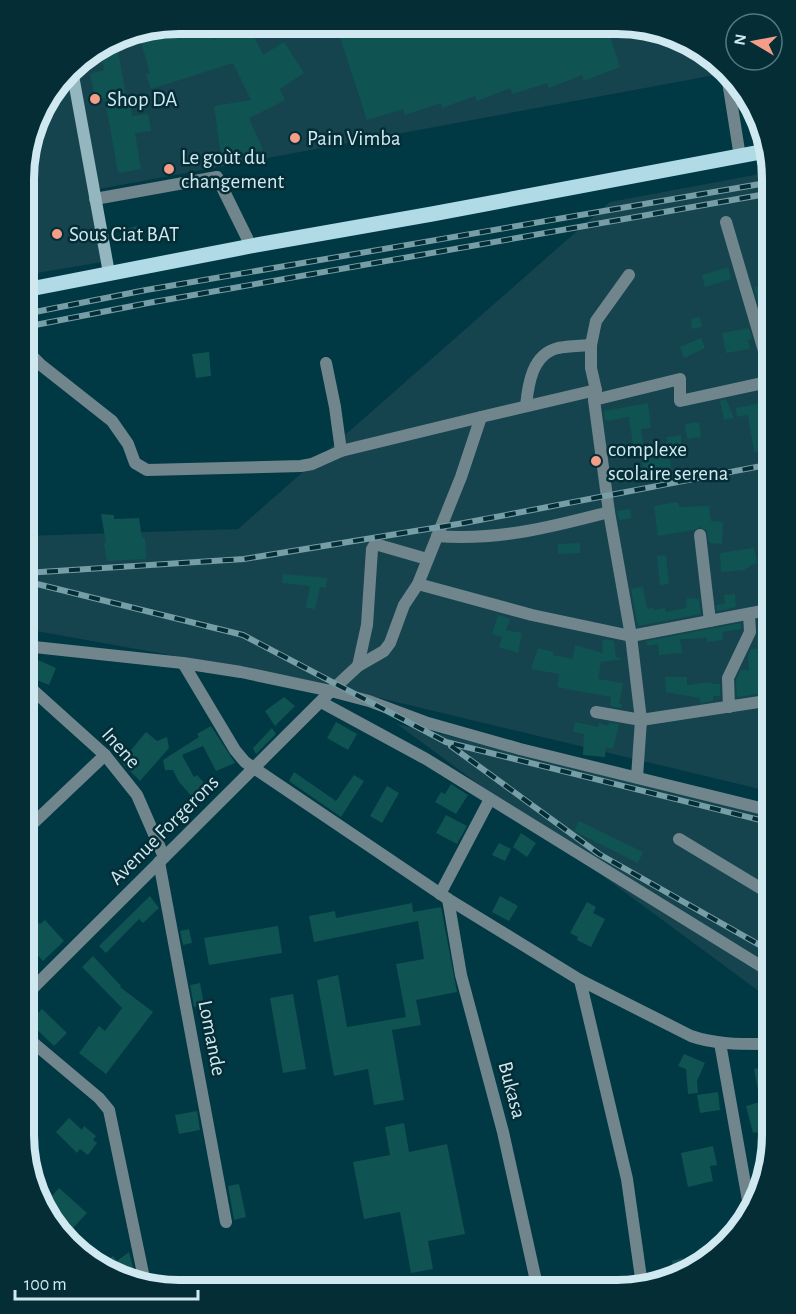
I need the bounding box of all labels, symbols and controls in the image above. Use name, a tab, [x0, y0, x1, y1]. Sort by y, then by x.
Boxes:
north arrow	[724, 12, 784, 72]
text: N	[731, 33, 749, 46]
place label: Shop DA	[107, 89, 178, 110]
marker: Shop DA	[88, 92, 102, 106]
place label: Pain Vimba	[307, 128, 401, 149]
marker: Pain Vimba	[288, 131, 302, 145]
place label: Le goùt du changement	[181, 147, 285, 192]
marker: Le goùt du changement	[162, 162, 176, 176]
place label: Sous Ciat BAT	[69, 224, 179, 245]
marker: Sous Ciat BAT	[50, 227, 64, 241]
place label: complexe scolaire serena	[608, 439, 729, 484]
marker: complexe scolaire serena	[589, 454, 603, 468]
street label: Inene	[98, 724, 144, 772]
street label: Avenue Forgerons	[105, 771, 223, 889]
street label: Lomande	[194, 999, 230, 1077]
street label: Bukasa	[494, 1059, 530, 1121]
scale bar	[15, 1263, 198, 1301]
text: 100 m	[24, 1276, 67, 1294]

